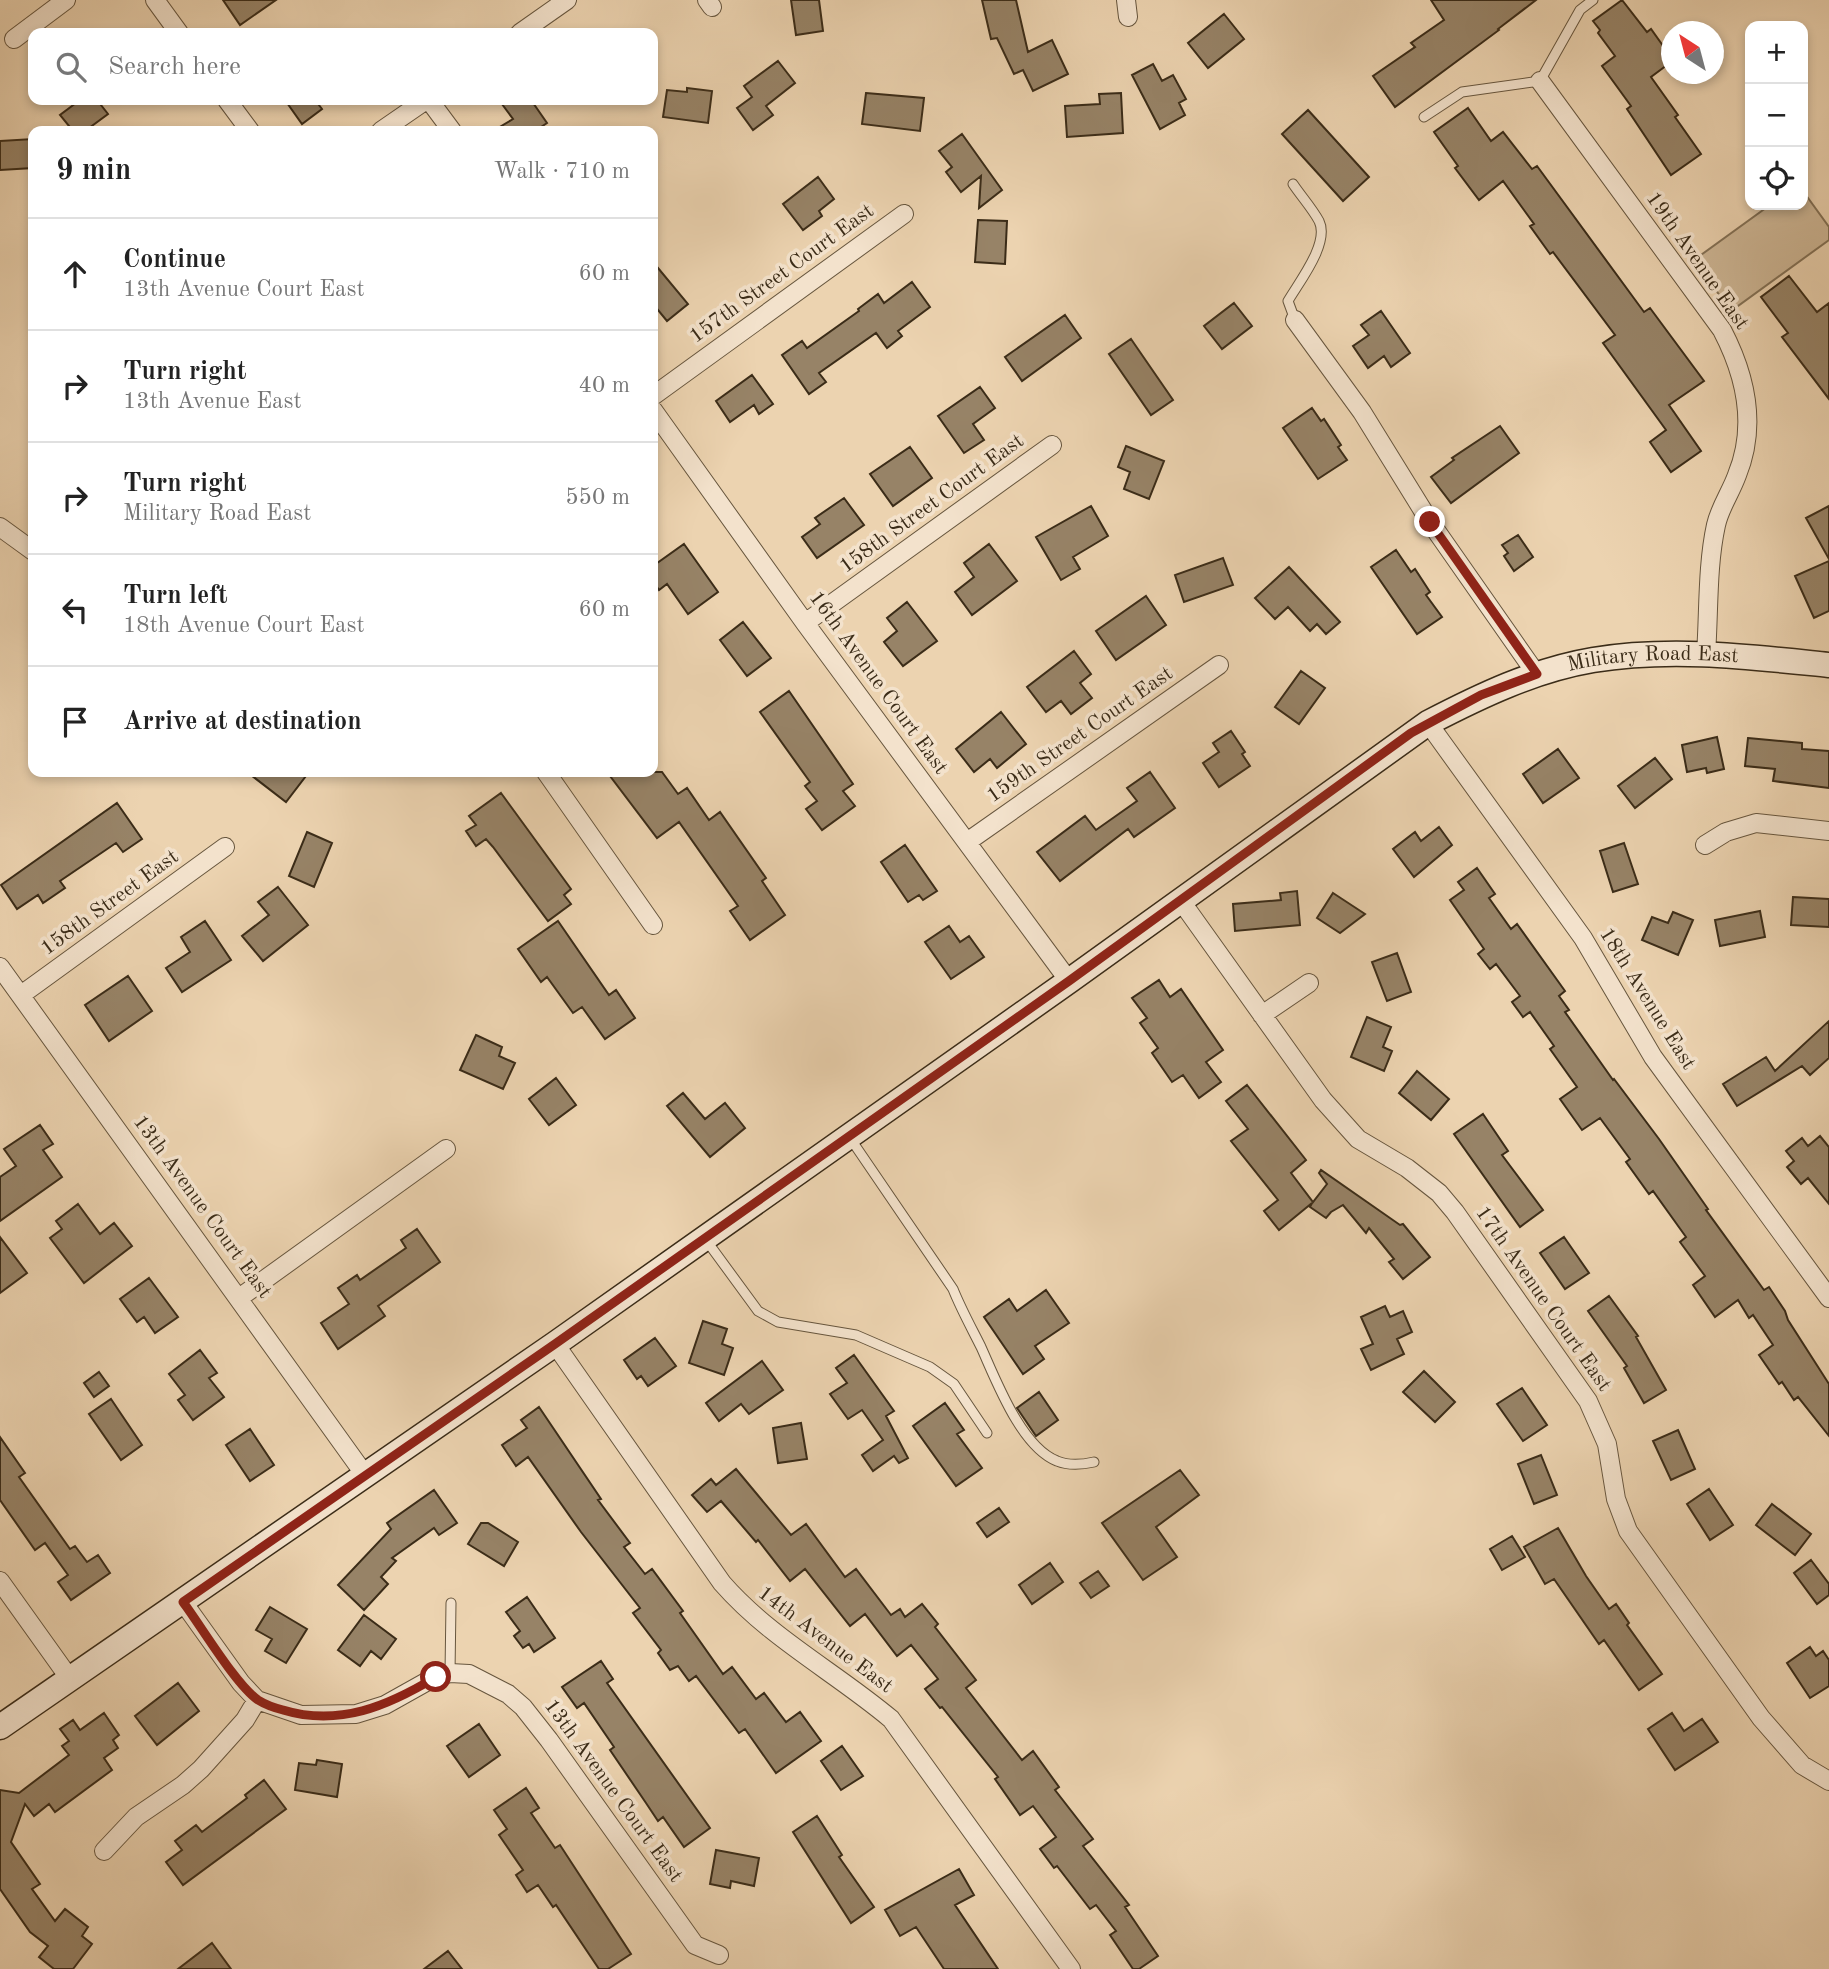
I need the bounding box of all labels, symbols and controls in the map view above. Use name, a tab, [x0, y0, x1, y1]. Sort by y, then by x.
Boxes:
north arrow	[1661, 21, 1724, 84]
map controls	[1745, 21, 1808, 210]
button: +	[1745, 21, 1808, 84]
search box	[28, 28, 658, 105]
icon: search	[52, 48, 90, 86]
text: Search here	[108, 54, 241, 80]
button: −	[1745, 84, 1808, 147]
button: locate	[1745, 147, 1808, 210]
text: 9 min	[56, 156, 131, 186]
text: Walk · 710 m	[494, 160, 630, 183]
street label: 19th Avenue East	[1642, 188, 1752, 334]
street label: 157th Street Court East	[686, 200, 878, 348]
text: Continue	[123, 247, 226, 273]
icon: ahead	[56, 255, 94, 293]
text: 60 m	[579, 262, 630, 285]
text: 13th Avenue Court East	[123, 278, 364, 301]
text: Turn right	[123, 359, 246, 385]
icon: right	[56, 367, 94, 405]
text: 40 m	[579, 374, 630, 397]
text: 13th Avenue East	[123, 390, 301, 413]
street label: 158th Street Court East	[836, 430, 1028, 578]
text: Turn right	[123, 471, 246, 497]
icon: right	[56, 479, 94, 517]
text: 550 m	[565, 486, 630, 509]
text: Military Road East	[123, 502, 311, 525]
route end	[1414, 506, 1445, 537]
text: Turn left	[123, 583, 228, 609]
street label: 16th Avenue Court East	[805, 588, 951, 778]
icon: left	[56, 591, 94, 629]
text: 60 m	[579, 598, 630, 621]
text: 18th Avenue Court East	[123, 614, 364, 637]
street label: Military Road East	[1565, 643, 1739, 675]
street label: 159th Street Court East	[983, 663, 1177, 807]
icon: arrive	[56, 703, 94, 741]
text: Arrive at destination	[123, 709, 362, 735]
street label: 158th Street East	[37, 846, 183, 960]
street label: 18th Avenue East	[1595, 924, 1699, 1074]
street label: 13th Avenue Court East	[129, 1112, 275, 1302]
street label: 17th Avenue Court East	[1471, 1203, 1615, 1395]
street label: 14th Avenue East	[754, 1583, 896, 1697]
route start	[420, 1661, 451, 1692]
street label: 13th Avenue Court East	[540, 1696, 686, 1886]

